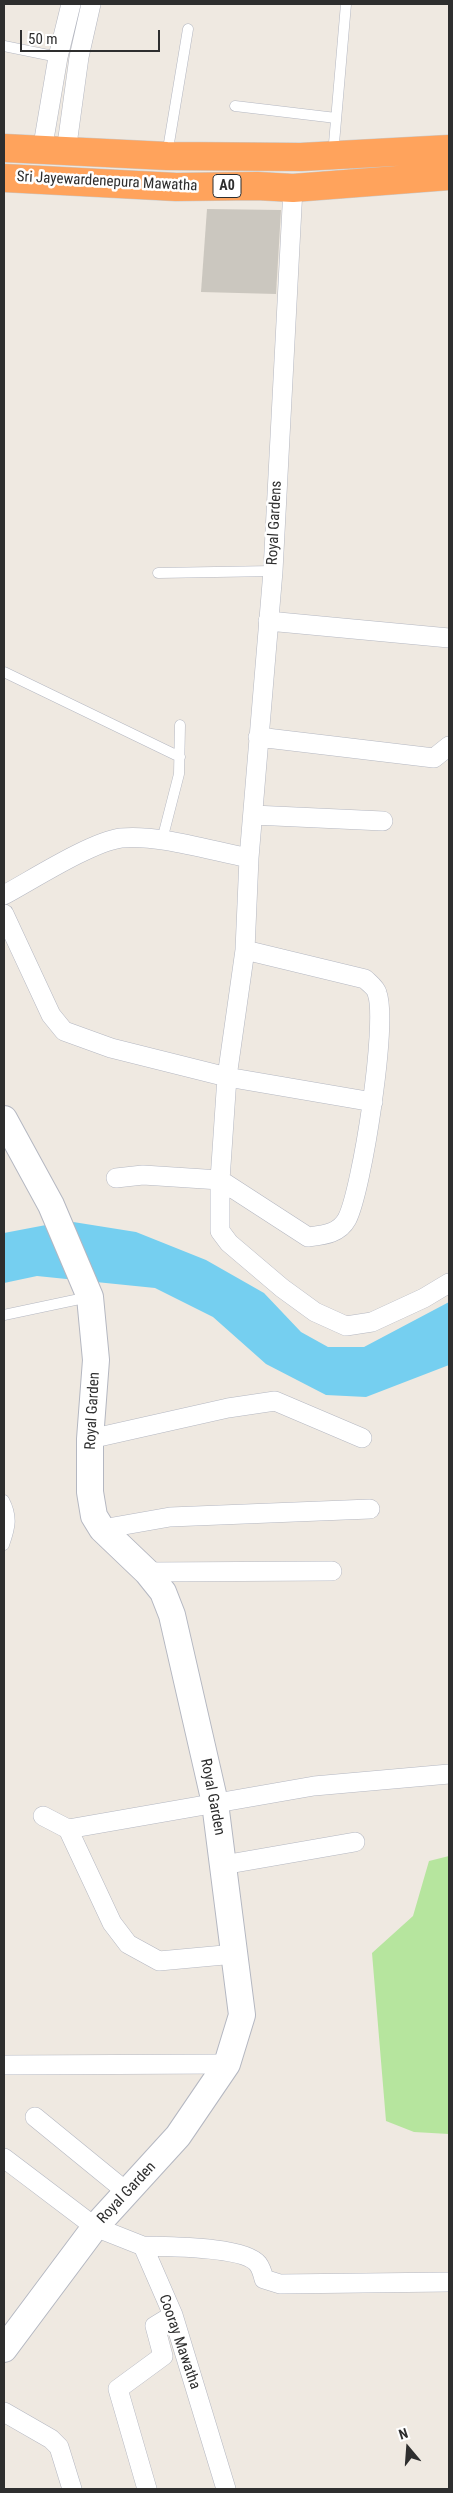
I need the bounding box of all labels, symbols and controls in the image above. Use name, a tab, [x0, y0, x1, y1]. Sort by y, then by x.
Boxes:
scale bar	[22, 20, 162, 52]
text: 50 m	[28, 30, 58, 48]
street label: Sri Jayewardenepura Mawatha	[16, 168, 198, 196]
road number: A0	[213, 175, 241, 198]
street label: Royal Gardens	[264, 480, 286, 566]
street label: Royal Garden	[82, 1372, 104, 1450]
street label: Royal Garden	[196, 1757, 228, 1837]
street label: Royal Garden	[94, 2158, 160, 2228]
street label: Cooray Mawatha	[154, 2292, 204, 2392]
north arrow	[383, 2423, 433, 2473]
text: N	[397, 2425, 410, 2443]

